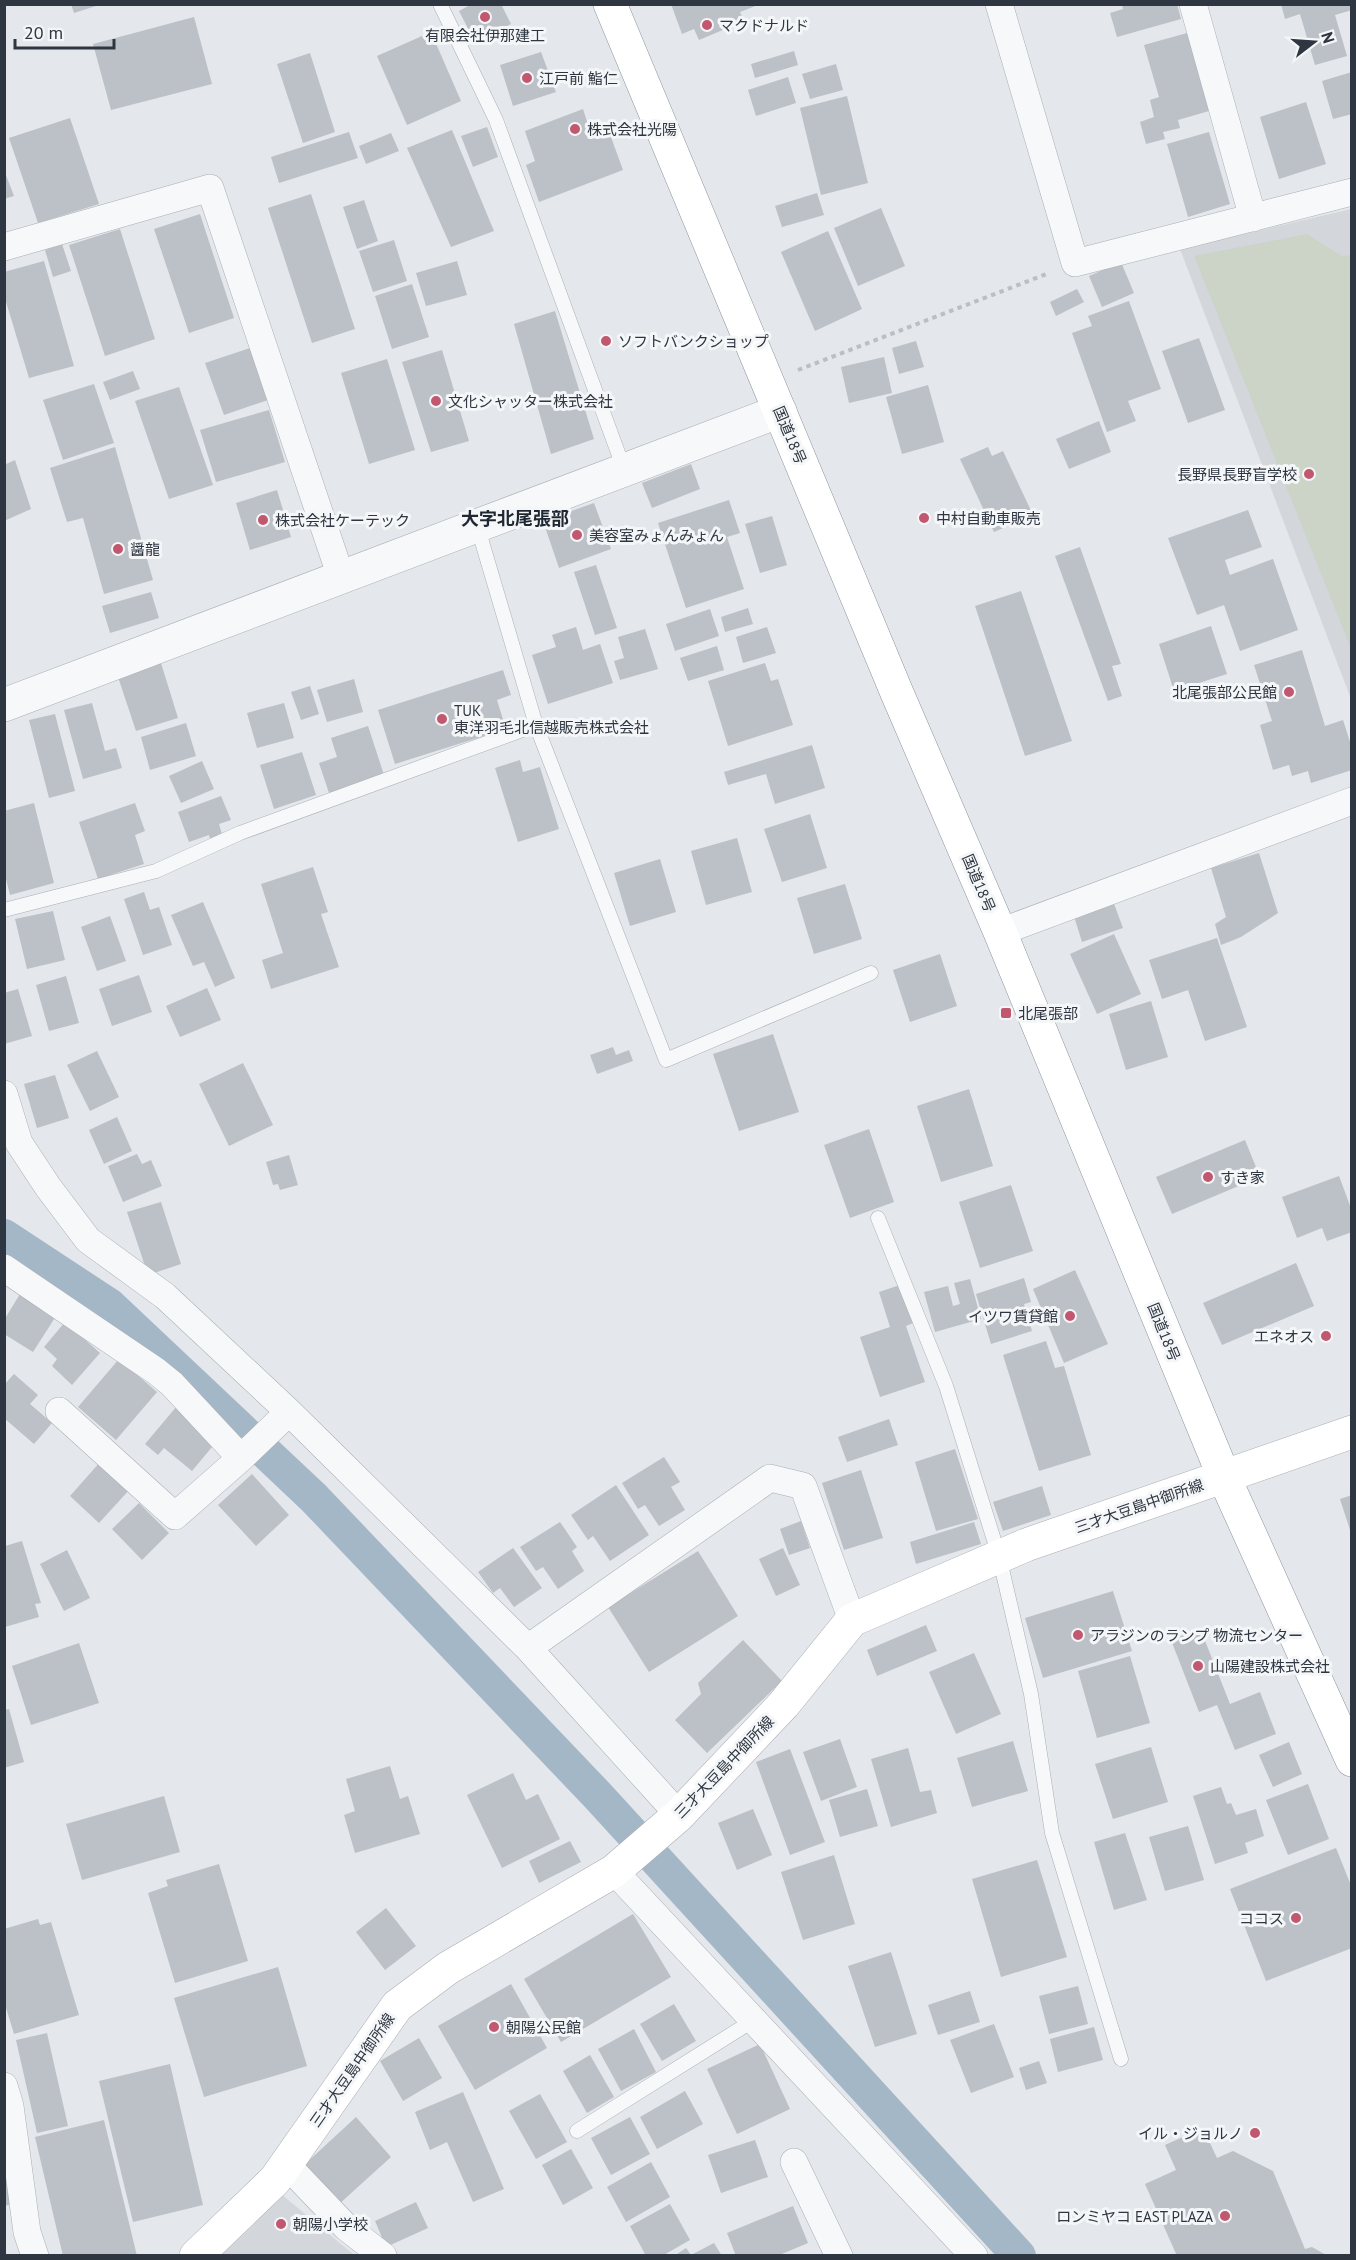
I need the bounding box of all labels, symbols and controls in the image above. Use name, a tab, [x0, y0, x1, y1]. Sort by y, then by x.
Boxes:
marker: 有限会社伊那建工	[478, 10, 492, 24]
scale bar	[15, 12, 114, 50]
north arrow	[1284, 12, 1344, 72]
place label: マクドナルド	[719, 16, 809, 35]
marker: マクドナルド	[700, 18, 714, 32]
text: 20 m	[24, 21, 63, 44]
place label: 有限会社伊那建工	[425, 26, 545, 45]
text: N	[1317, 30, 1339, 46]
place label: 江戸前 鮨仁	[539, 69, 618, 88]
marker: 江戸前 鮨仁	[520, 71, 534, 85]
place label: 株式会社光陽	[587, 120, 677, 139]
marker: 株式会社光陽	[568, 122, 582, 136]
place label: ソフトバンクショップ	[618, 332, 769, 351]
marker: ソフトバンクショップ	[599, 334, 613, 348]
place label: 文化シャッター株式会社	[448, 392, 613, 411]
marker: 文化シャッター株式会社	[429, 394, 443, 408]
street label: 国道18号	[769, 403, 811, 467]
place label: 長野県長野盲学校	[1177, 465, 1297, 484]
marker: 長野県長野盲学校	[1302, 467, 1316, 481]
district label: 大字北尾張部	[461, 507, 569, 530]
place label: 中村自動車販売	[936, 509, 1041, 528]
place label: 株式会社ケーテック	[275, 511, 410, 530]
marker: 中村自動車販売	[917, 511, 931, 525]
marker: 株式会社ケーテック	[256, 513, 270, 527]
place label: 美容室みょんみょん	[589, 526, 724, 545]
marker: 美容室みょんみょん	[570, 528, 584, 542]
place label: 醤龍	[130, 540, 160, 559]
marker: 醤龍	[111, 542, 125, 556]
place label: 北尾張部公民館	[1172, 683, 1277, 702]
marker: 北尾張部公民館	[1282, 685, 1296, 699]
place label: TUK 東洋羽毛北信越販売株式会社	[454, 701, 649, 737]
marker: TUK 東洋羽毛北信越販売株式会社	[435, 712, 449, 726]
street label: 国道18号	[958, 851, 1000, 915]
place label: 北尾張部	[1018, 1004, 1078, 1023]
marker: 北尾張部	[999, 1006, 1013, 1020]
place label: すき家	[1220, 1168, 1265, 1187]
marker: すき家	[1201, 1170, 1215, 1184]
street label: 国道18号	[1144, 1300, 1184, 1364]
place label: イツワ賃貸館	[968, 1307, 1058, 1326]
marker: イツワ賃貸館	[1063, 1309, 1077, 1323]
place label: エネオス	[1254, 1327, 1314, 1346]
marker: エネオス	[1319, 1329, 1333, 1343]
street label: 三才大豆島中御所線	[1072, 1475, 1206, 1537]
place label: アラジンのランプ 物流センター	[1090, 1626, 1303, 1645]
marker: アラジンのランプ 物流センター	[1071, 1628, 1085, 1642]
place label: 山陽建設株式会社	[1210, 1657, 1330, 1676]
marker: 山陽建設株式会社	[1191, 1659, 1205, 1673]
street label: 三才大豆島中御所線	[670, 1712, 778, 1822]
place label: ココス	[1239, 1909, 1284, 1928]
marker: ココス	[1289, 1911, 1303, 1925]
street label: 三才大豆島中御所線	[305, 2009, 399, 2131]
place label: 朝陽公民館	[506, 2018, 581, 2037]
marker: 朝陽公民館	[487, 2020, 501, 2034]
place label: イル・ジョルノ	[1138, 2124, 1243, 2143]
marker: イル・ジョルノ	[1248, 2126, 1262, 2140]
place label: ロンミヤコ EAST PLAZA	[1056, 2207, 1213, 2226]
marker: ロンミヤコ EAST PLAZA	[1218, 2209, 1232, 2223]
place label: 朝陽小学校	[293, 2215, 368, 2234]
marker: 朝陽小学校	[274, 2217, 288, 2231]

